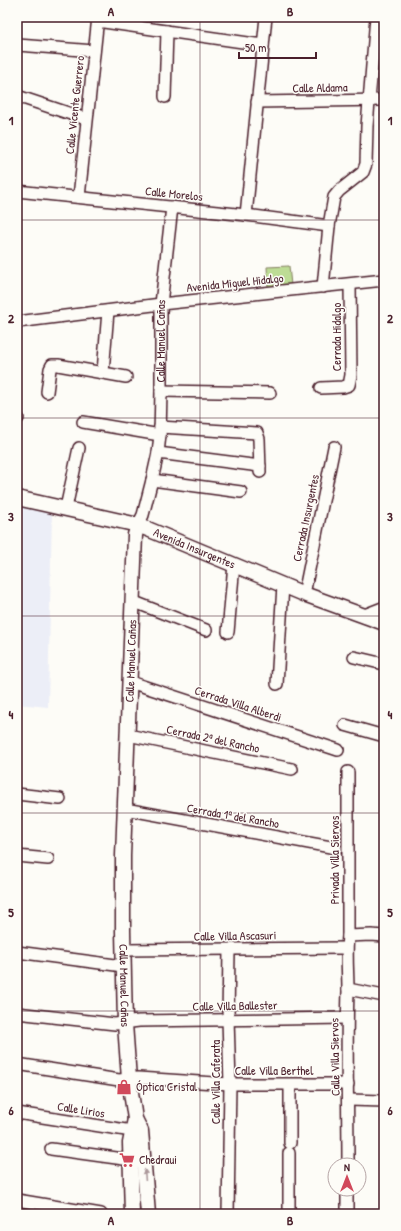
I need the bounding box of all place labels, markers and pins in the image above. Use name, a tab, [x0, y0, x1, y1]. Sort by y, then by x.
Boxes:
shop icon: Óptica Cristal	[115, 1078, 133, 1096]
place label: Óptica Cristal	[136, 1078, 198, 1095]
supermarket icon: Chedraui	[118, 1151, 136, 1169]
place label: Chedraui	[139, 1151, 177, 1168]

